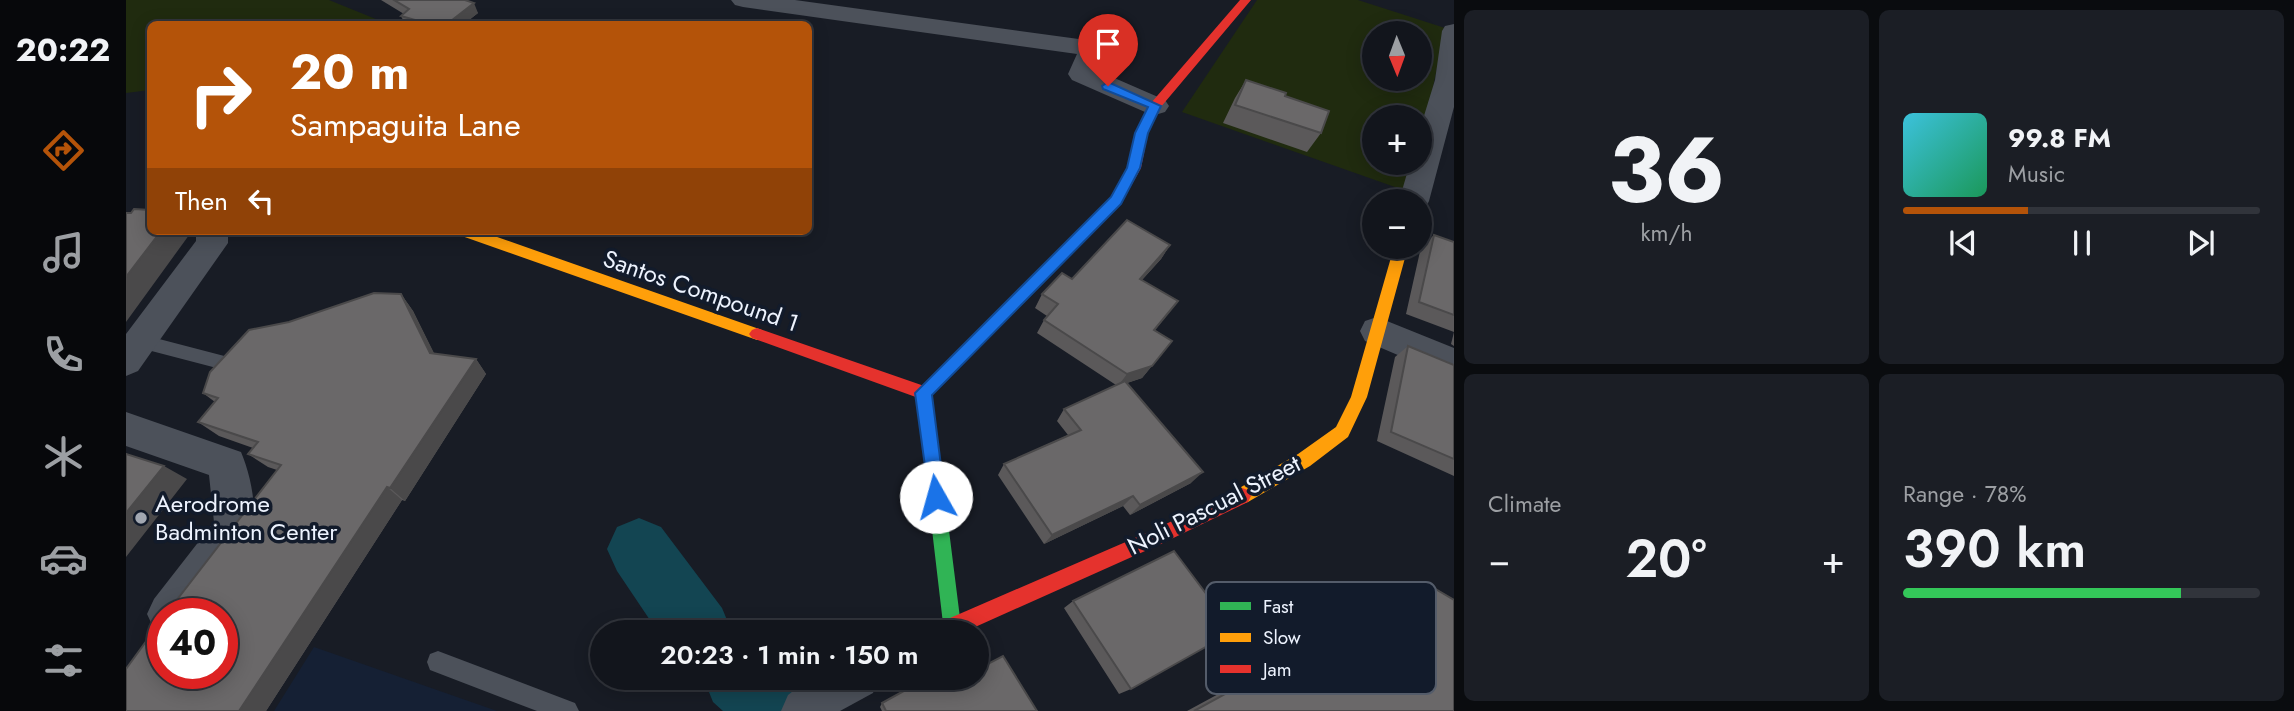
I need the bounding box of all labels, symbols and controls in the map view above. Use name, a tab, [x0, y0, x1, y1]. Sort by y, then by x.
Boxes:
pin	[1078, 14, 1138, 86]
north arrow	[1362, 21, 1432, 91]
map controls	[1362, 21, 1432, 259]
icon: arrive	[1089, 25, 1127, 63]
text: 20:22	[16, 27, 110, 73]
text: 20 m	[290, 37, 409, 107]
icon: right	[175, 49, 266, 140]
text: Sampaguita Lane	[290, 102, 521, 148]
button: +	[1362, 105, 1432, 175]
text: 36	[1608, 105, 1725, 236]
text: 99.8 FM	[2008, 119, 2111, 157]
icon: directions	[39, 126, 88, 175]
text: Music	[2008, 157, 2065, 191]
text: Then	[175, 182, 228, 220]
icon: left	[242, 182, 280, 220]
button: −	[1362, 189, 1432, 259]
text: km/h	[1641, 216, 1692, 250]
icon: previous	[1944, 224, 1982, 262]
icon: pause	[2063, 224, 2101, 262]
icon: next	[2182, 224, 2220, 262]
icon: music	[39, 228, 88, 277]
street label: Santos Compound 1	[599, 241, 804, 340]
icon: phone	[39, 330, 88, 379]
icon: climate	[39, 432, 88, 481]
street label: Noli Pascual Street	[1121, 446, 1307, 563]
position arrow	[899, 460, 973, 534]
text: Range · 78%	[1903, 477, 2027, 511]
place label: Aerodrome Badminton Center	[155, 486, 338, 549]
text: Climate	[1488, 487, 1561, 521]
marker: Aerodrome Badminton Center	[133, 510, 149, 526]
text: 390 km	[1903, 511, 2086, 587]
text: 20°	[1625, 521, 1707, 597]
text: −	[1488, 532, 1510, 587]
text: +	[1822, 532, 1845, 587]
icon: car	[39, 534, 88, 583]
legend	[1206, 582, 1436, 694]
text: Fast	[1263, 593, 1294, 620]
speed limit sign: 40	[147, 598, 238, 689]
text: Slow	[1263, 624, 1301, 651]
icon: filters	[39, 636, 88, 685]
text: 20:23 · 1 min · 150 m	[660, 636, 919, 674]
text: Jam	[1260, 656, 1292, 683]

